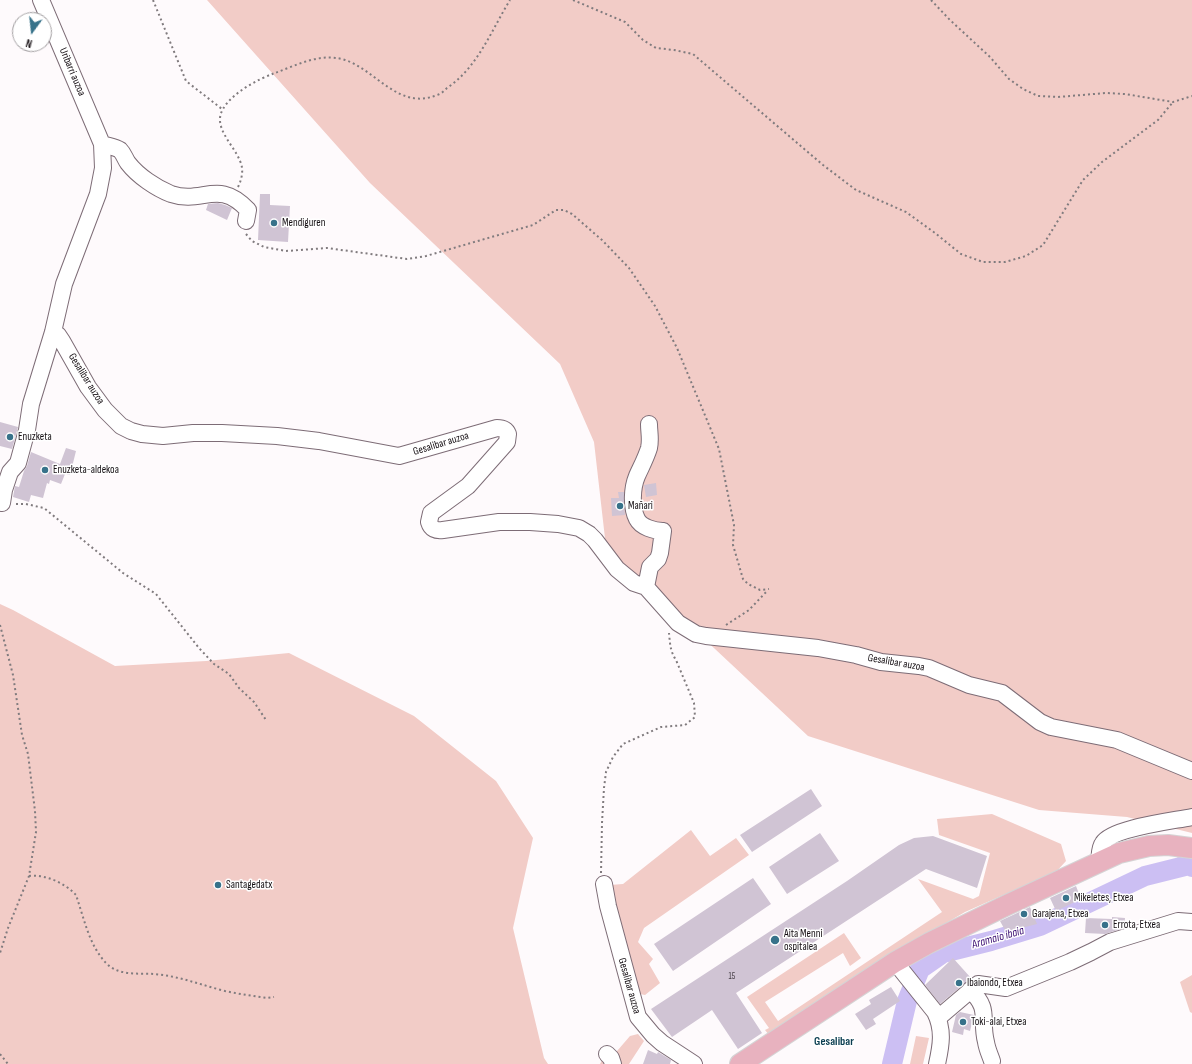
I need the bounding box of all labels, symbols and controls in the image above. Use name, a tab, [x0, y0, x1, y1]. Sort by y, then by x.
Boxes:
north arrow	[12, 12, 52, 52]
text: N	[25, 36, 34, 50]
street label: Uribarri auzoa	[56, 46, 88, 98]
place label: Mendiguren	[282, 216, 325, 230]
marker: Mendiguren	[269, 218, 279, 228]
street label: Gesalibar auzoa	[65, 351, 107, 407]
street label: Gesalibar auzoa	[412, 429, 470, 459]
place label: Enuzketa	[18, 430, 52, 444]
marker: Enuzketa	[5, 432, 15, 442]
place label: Enuzketa-aldekoa	[53, 463, 119, 477]
marker: Enuzketa-aldekoa	[40, 465, 50, 475]
place label: Mañari	[628, 499, 653, 513]
marker: Mañari	[615, 501, 625, 511]
street label: Gesalibar auzoa	[867, 652, 925, 674]
place label: Santagedatx	[226, 878, 272, 892]
marker: Santagedatx	[213, 880, 223, 890]
place label: Mikeletes, Etxea	[1074, 891, 1133, 905]
marker: Mikeletes, Etxea	[1061, 893, 1071, 903]
place label: Garajena, Etxea	[1032, 907, 1089, 921]
marker: Garajena, Etxea	[1019, 909, 1029, 919]
place label: Errota, Etxea	[1113, 918, 1160, 932]
marker: Errota, Etxea	[1100, 920, 1110, 930]
water label: Aramaio ibaia	[970, 924, 1026, 952]
place label: Aita Menni ospitalea	[784, 927, 822, 953]
marker: Aita Menni ospitalea	[769, 934, 781, 946]
street label: Gesalibar auzoa	[615, 957, 643, 1015]
house number: 15	[729, 972, 735, 982]
place label: Ibaiondo, Etxea	[967, 976, 1023, 990]
marker: Ibaiondo, Etxea	[954, 978, 964, 988]
place label: Toki-alai, Etxea	[971, 1015, 1027, 1029]
marker: Toki-alai, Etxea	[958, 1017, 968, 1027]
district label: Gesalibar	[814, 1035, 854, 1049]

